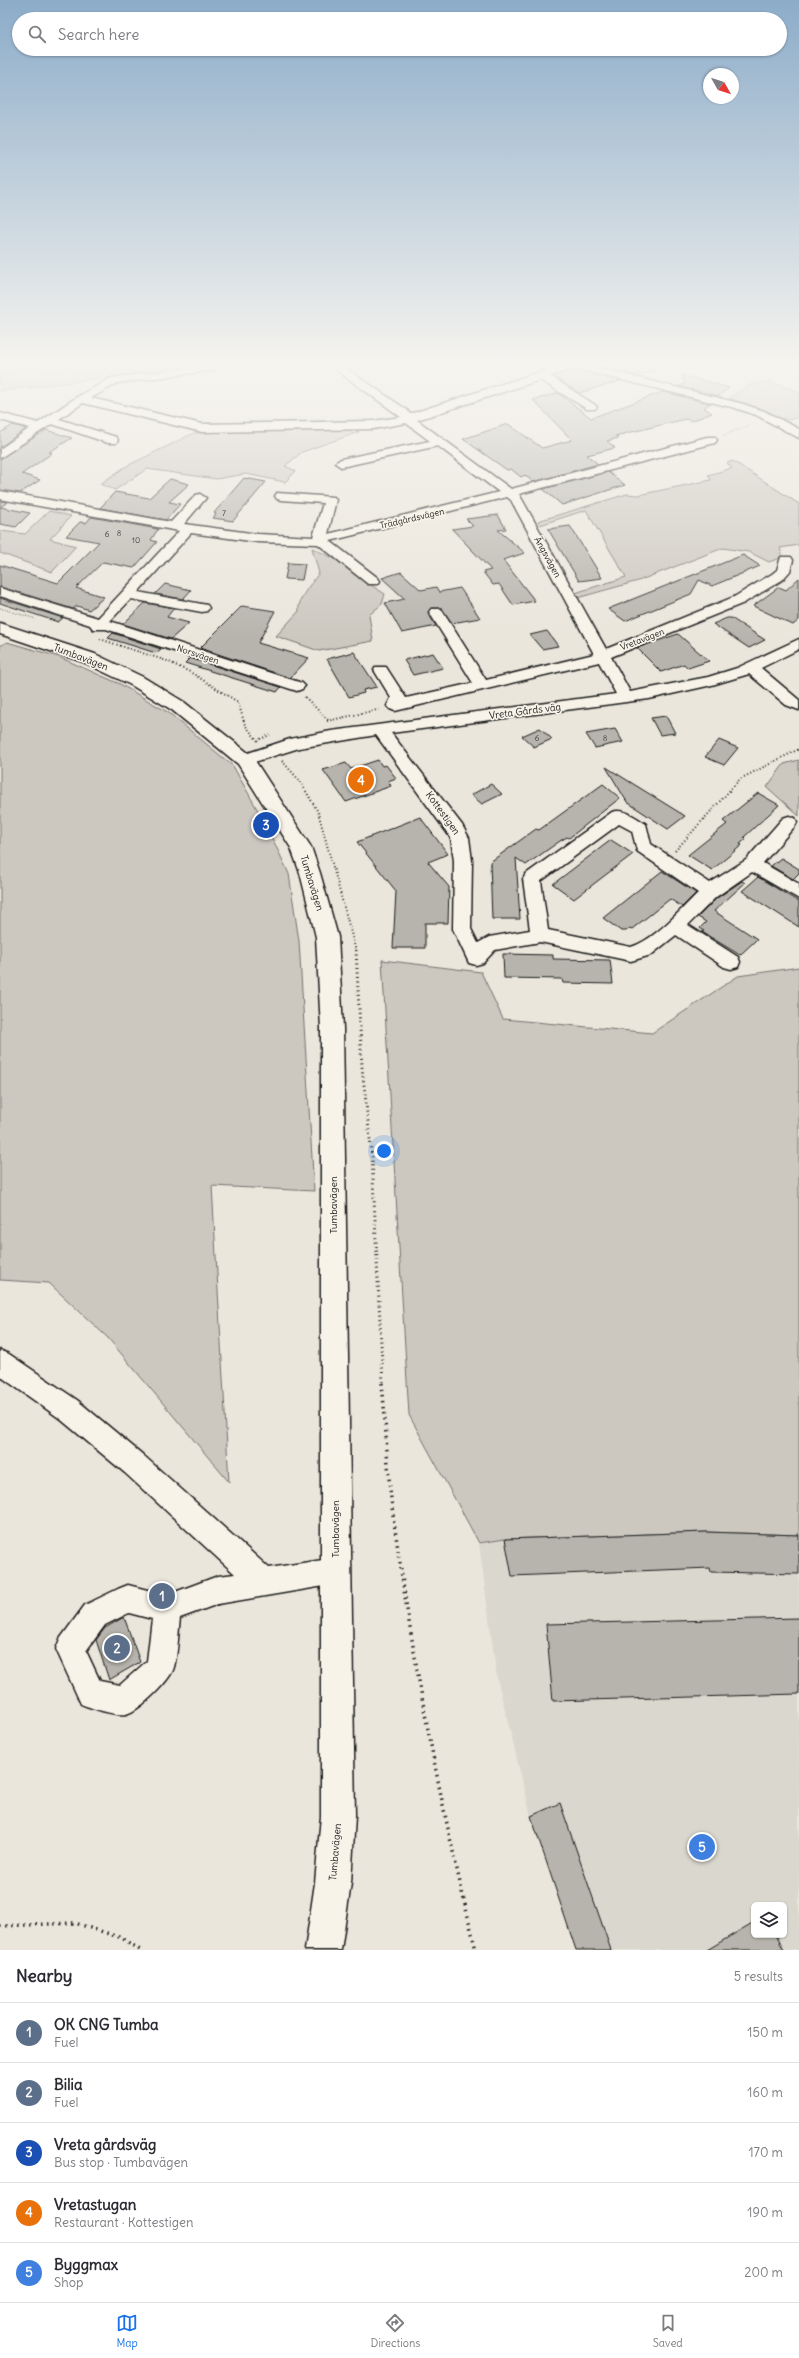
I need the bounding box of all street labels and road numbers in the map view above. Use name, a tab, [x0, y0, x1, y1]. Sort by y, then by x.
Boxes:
street label: Trädgårdsvägen	[379, 505, 445, 531]
street label: Ängsvägen	[532, 535, 564, 579]
street label: Vretavägen	[618, 626, 666, 652]
street label: Tumbavägen	[52, 641, 110, 673]
street label: Norsvägen	[176, 642, 220, 666]
street label: Vreta Gårds väg	[488, 700, 562, 722]
street label: Kottestigen	[423, 789, 463, 837]
street label: Tumbavägen	[297, 854, 327, 913]
street label: Tumbavägen	[327, 1176, 340, 1234]
street label: Tumbavägen	[329, 1500, 342, 1558]
street label: Tumbavägen	[326, 1823, 344, 1881]

